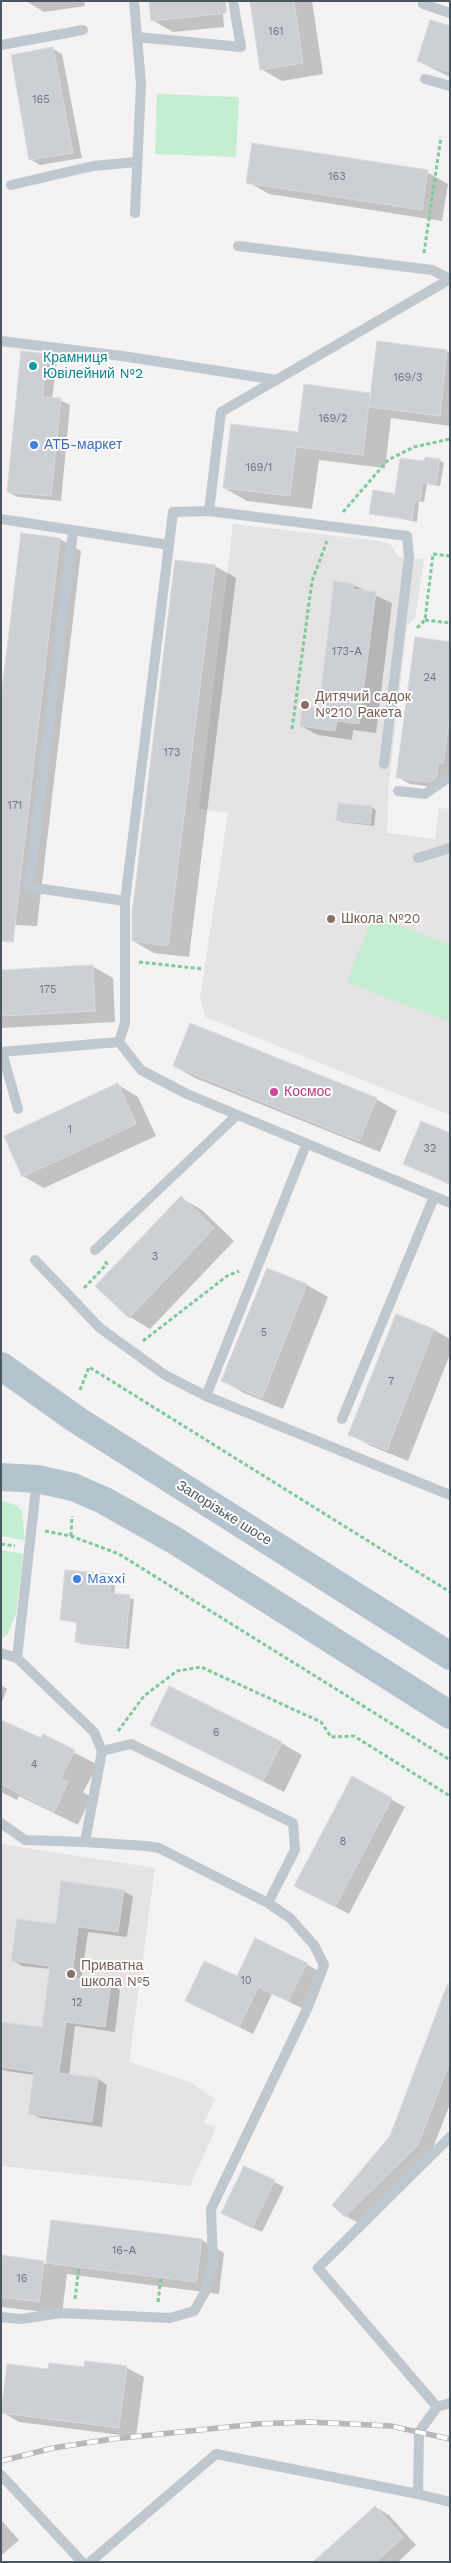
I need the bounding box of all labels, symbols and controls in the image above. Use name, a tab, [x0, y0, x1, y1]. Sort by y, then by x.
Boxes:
house number: 161	[268, 25, 284, 39]
house number: 165	[32, 93, 50, 107]
house number: 163	[328, 170, 346, 184]
place label: Крамниця Ювілейний №2	[43, 350, 143, 382]
marker: Крамниця Ювілейний №2	[27, 360, 39, 372]
house number: 169/3	[394, 371, 422, 385]
house number: 169/2	[319, 412, 347, 426]
place label: АТБ-маркет	[44, 437, 122, 453]
marker: АТБ-маркет	[28, 439, 40, 451]
house number: 169/1	[246, 461, 272, 475]
house number: 173-А	[332, 645, 362, 659]
house number: 24	[424, 671, 436, 685]
place label: Дитячий садок №210 Ракета	[315, 689, 411, 722]
marker: Дитячий садок №210 Ракета	[299, 699, 311, 711]
house number: 173	[164, 746, 180, 760]
house number: 171	[8, 799, 22, 813]
place label: Школа №20	[341, 911, 421, 927]
marker: Школа №20	[325, 913, 337, 925]
house number: 175	[40, 983, 56, 997]
place label: Космос	[284, 1084, 331, 1100]
marker: Космос	[268, 1086, 280, 1098]
house number: 1	[68, 1123, 72, 1137]
house number: 32	[424, 1142, 436, 1156]
house number: 3	[152, 1250, 158, 1264]
house number: 5	[261, 1326, 267, 1340]
house number: 7	[388, 1375, 394, 1389]
street label: Запорізьке шосе	[173, 1477, 275, 1549]
place label: Maxxi	[87, 1571, 125, 1587]
marker: Maxxi	[71, 1573, 83, 1585]
house number: 6	[213, 1726, 219, 1740]
house number: 4	[31, 1758, 37, 1772]
house number: 8	[340, 1835, 346, 1849]
place label: Приватна школа №5	[81, 1958, 150, 1990]
marker: Приватна школа №5	[65, 1968, 77, 1980]
house number: 10	[240, 1974, 252, 1988]
house number: 12	[72, 1996, 82, 2010]
house number: 16-А	[112, 2244, 136, 2258]
house number: 16	[17, 2272, 27, 2286]

